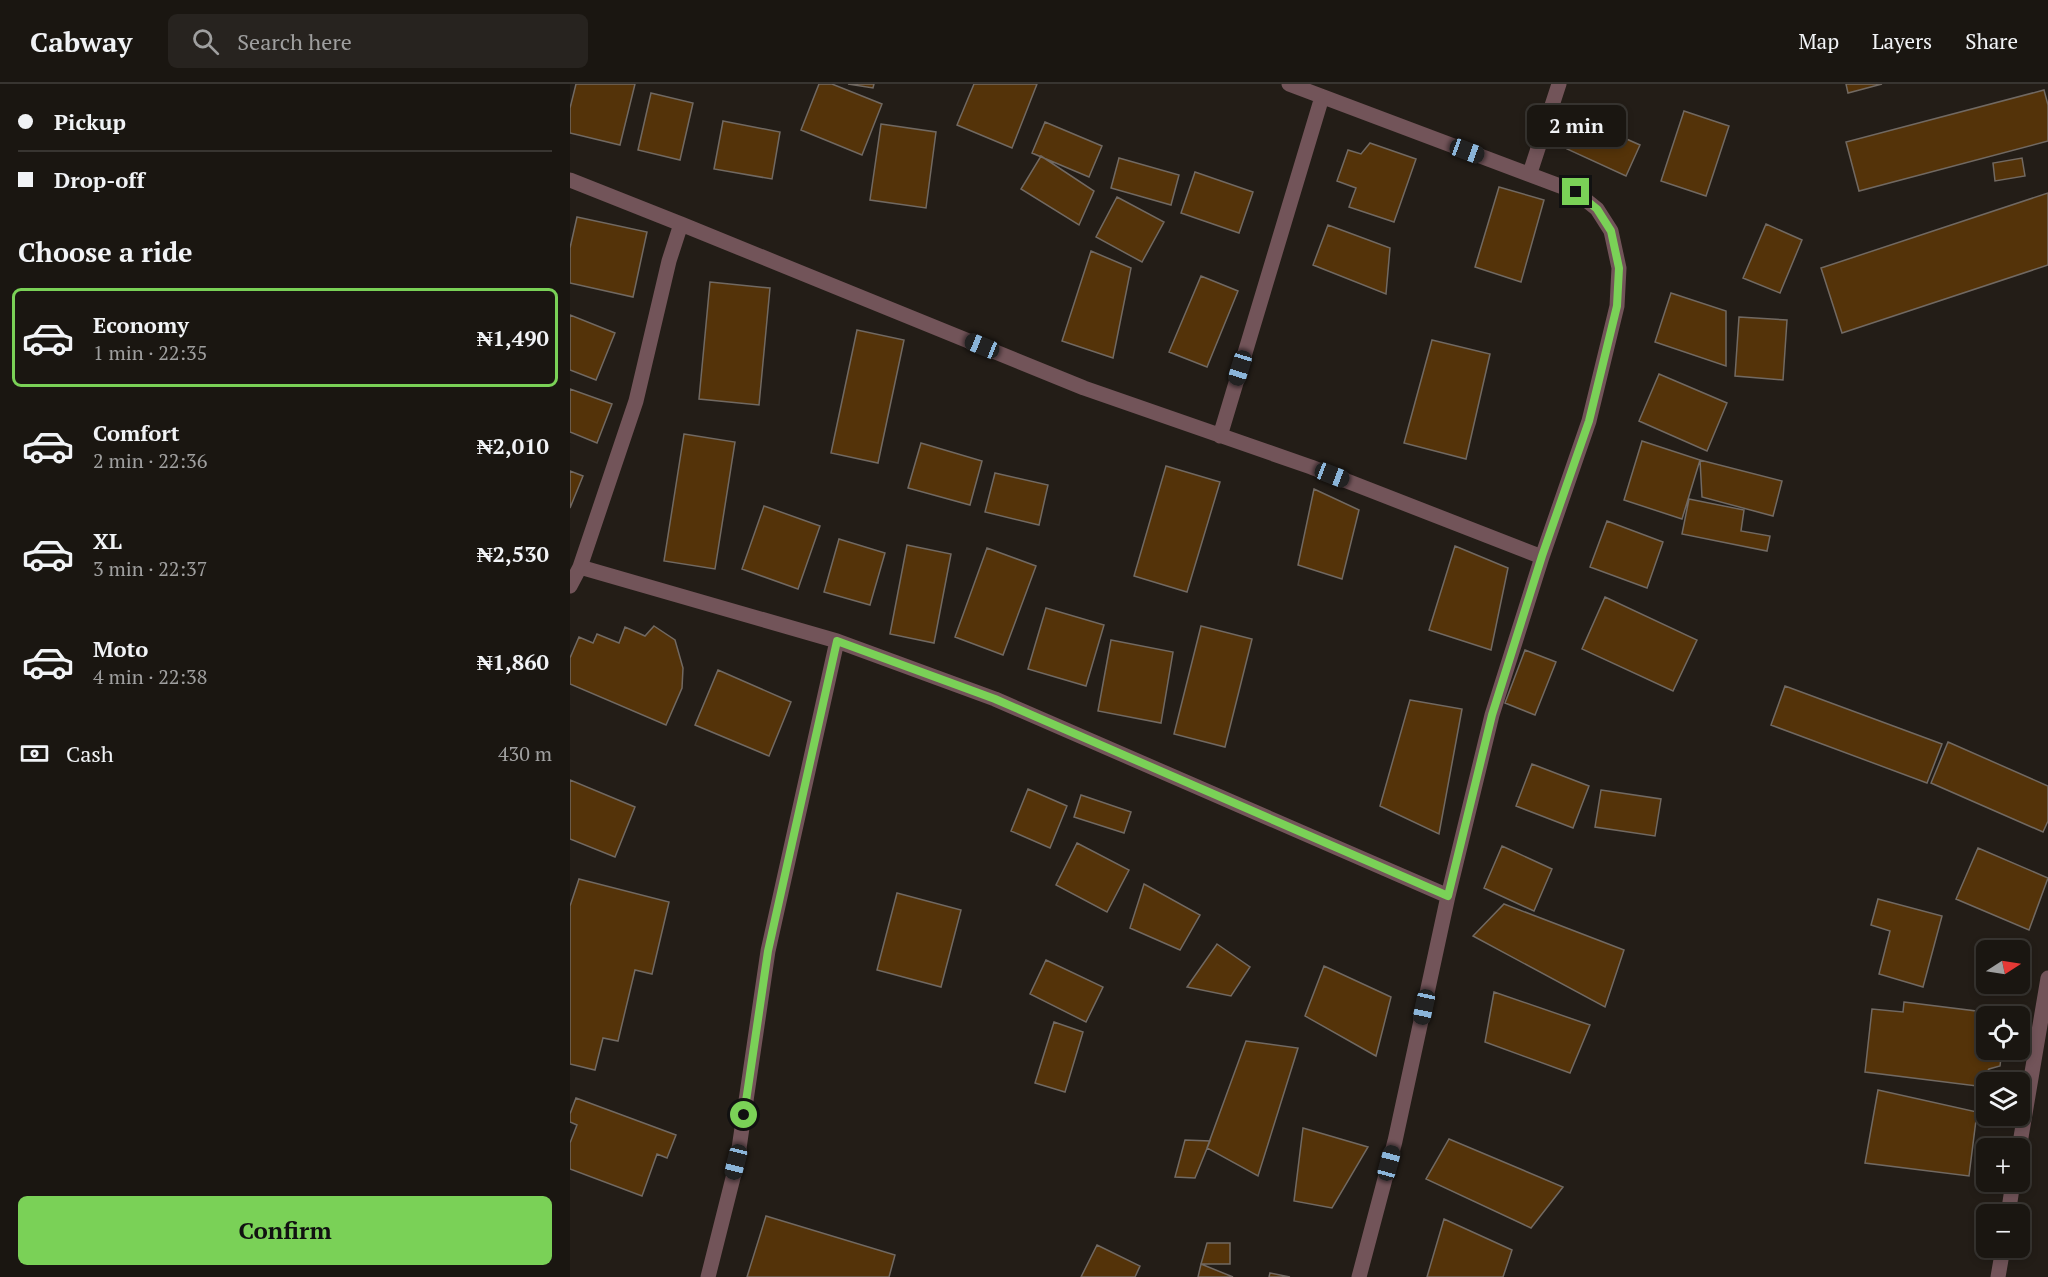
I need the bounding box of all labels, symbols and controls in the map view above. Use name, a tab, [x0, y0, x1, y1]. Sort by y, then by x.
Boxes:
search box	[168, 14, 588, 68]
text: Cabway	[30, 23, 132, 60]
icon: search	[189, 25, 222, 58]
text: Search here	[237, 27, 352, 56]
text: Map	[1798, 27, 1839, 55]
text: Layers	[1872, 27, 1932, 55]
text: Share	[1965, 27, 2018, 55]
callout: 2 min	[1526, 105, 1626, 147]
text: Pickup	[54, 107, 126, 136]
text: 2 min	[1549, 112, 1604, 139]
car	[1447, 136, 1487, 166]
text: Drop-off	[54, 165, 145, 194]
route end	[1562, 178, 1589, 205]
text: Choose a ride	[18, 234, 193, 270]
text: Economy	[93, 310, 189, 339]
icon: car	[21, 311, 75, 365]
text: ₦1,490	[477, 323, 549, 352]
car	[962, 331, 1002, 361]
text: 1 min · 22:35	[93, 339, 207, 366]
car	[1226, 348, 1254, 388]
text: Comfort	[93, 418, 179, 447]
icon: car	[21, 419, 75, 473]
text: ₦2,010	[477, 431, 549, 460]
text: 2 min · 22:36	[93, 447, 207, 474]
car	[1312, 460, 1352, 490]
text: XL	[93, 526, 122, 555]
icon: car	[21, 527, 75, 581]
text: ₦2,530	[477, 539, 549, 568]
text: 3 min · 22:37	[93, 555, 207, 582]
text: Moto	[93, 634, 148, 663]
icon: car	[21, 635, 75, 689]
text: ₦1,860	[477, 647, 549, 676]
text: 4 min · 22:38	[93, 663, 207, 690]
icon: cash	[18, 737, 51, 770]
text: Cash	[66, 739, 114, 768]
text: 430 m	[498, 740, 552, 767]
north arrow	[1976, 940, 2030, 994]
map controls	[1976, 940, 2030, 1258]
car	[1411, 988, 1437, 1026]
button: locate	[1976, 1006, 2030, 1060]
button: layers	[1976, 1072, 2030, 1126]
route start	[730, 1101, 757, 1128]
button: +	[1976, 1138, 2030, 1192]
car	[723, 1142, 749, 1182]
car	[1376, 1143, 1402, 1183]
button: Confirm	[18, 1196, 552, 1265]
button: −	[1976, 1204, 2030, 1258]

